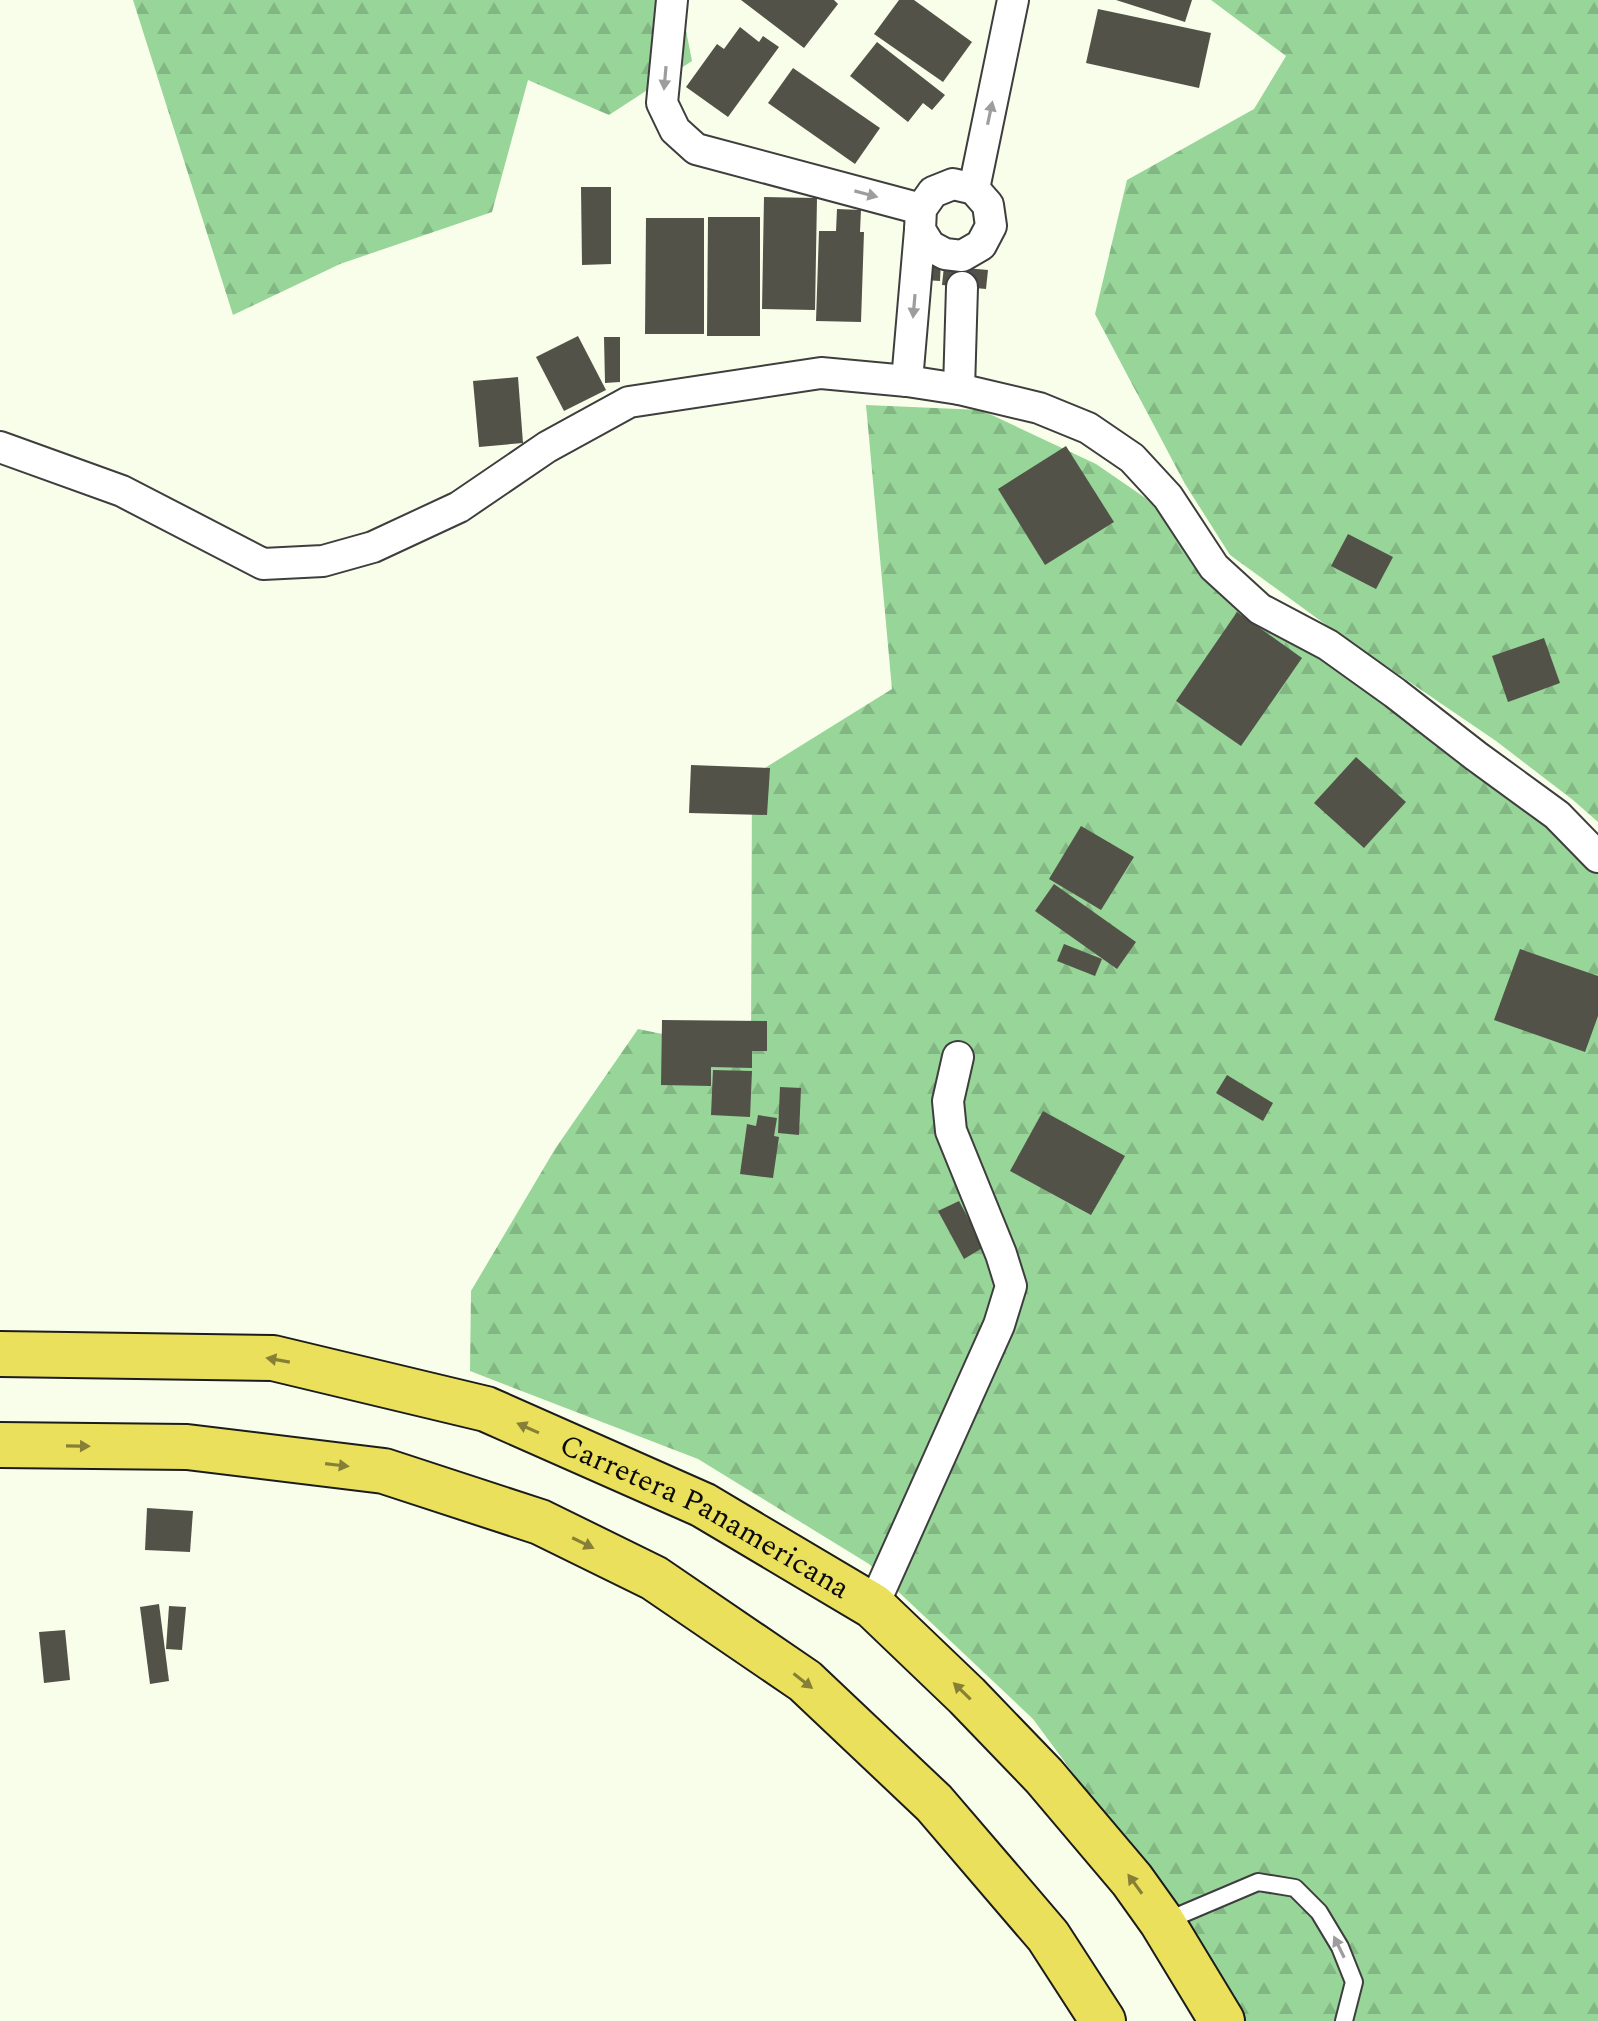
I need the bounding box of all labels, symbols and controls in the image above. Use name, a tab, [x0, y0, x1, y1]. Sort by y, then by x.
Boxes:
one-way arrow	[658, 66, 671, 91]
one-way arrow	[984, 100, 997, 125]
one-way arrow	[854, 189, 879, 201]
one-way arrow	[907, 293, 920, 318]
one-way arrow	[265, 1353, 290, 1366]
one-way arrow	[516, 1421, 540, 1435]
street label: Carretera Panamericana	[552, 1422, 859, 1612]
one-way arrow	[66, 1440, 91, 1452]
one-way arrow	[325, 1459, 350, 1472]
one-way arrow	[572, 1537, 595, 1550]
one-way arrow	[793, 1672, 813, 1689]
one-way arrow	[953, 1682, 972, 1700]
one-way arrow	[1128, 1874, 1143, 1895]
one-way arrow	[1332, 1936, 1346, 1959]

